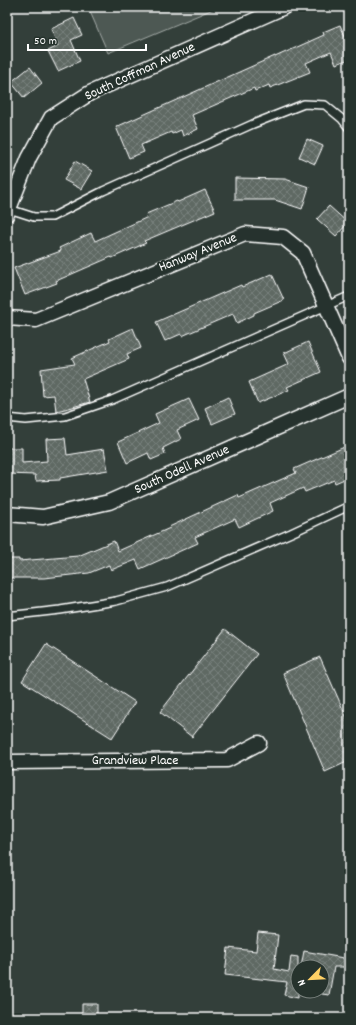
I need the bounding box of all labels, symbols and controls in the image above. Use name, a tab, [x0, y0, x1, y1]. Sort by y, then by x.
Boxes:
scale bar	[28, 26, 146, 52]
text: 50 m	[34, 33, 57, 50]
street label: South Coffman Avenue	[81, 38, 199, 106]
street label: Hanway Avenue	[156, 228, 240, 278]
street label: South Odell Avenue	[131, 440, 233, 500]
street label: Grandview Place	[92, 751, 178, 771]
north arrow	[290, 959, 330, 999]
text: N	[294, 976, 311, 988]

